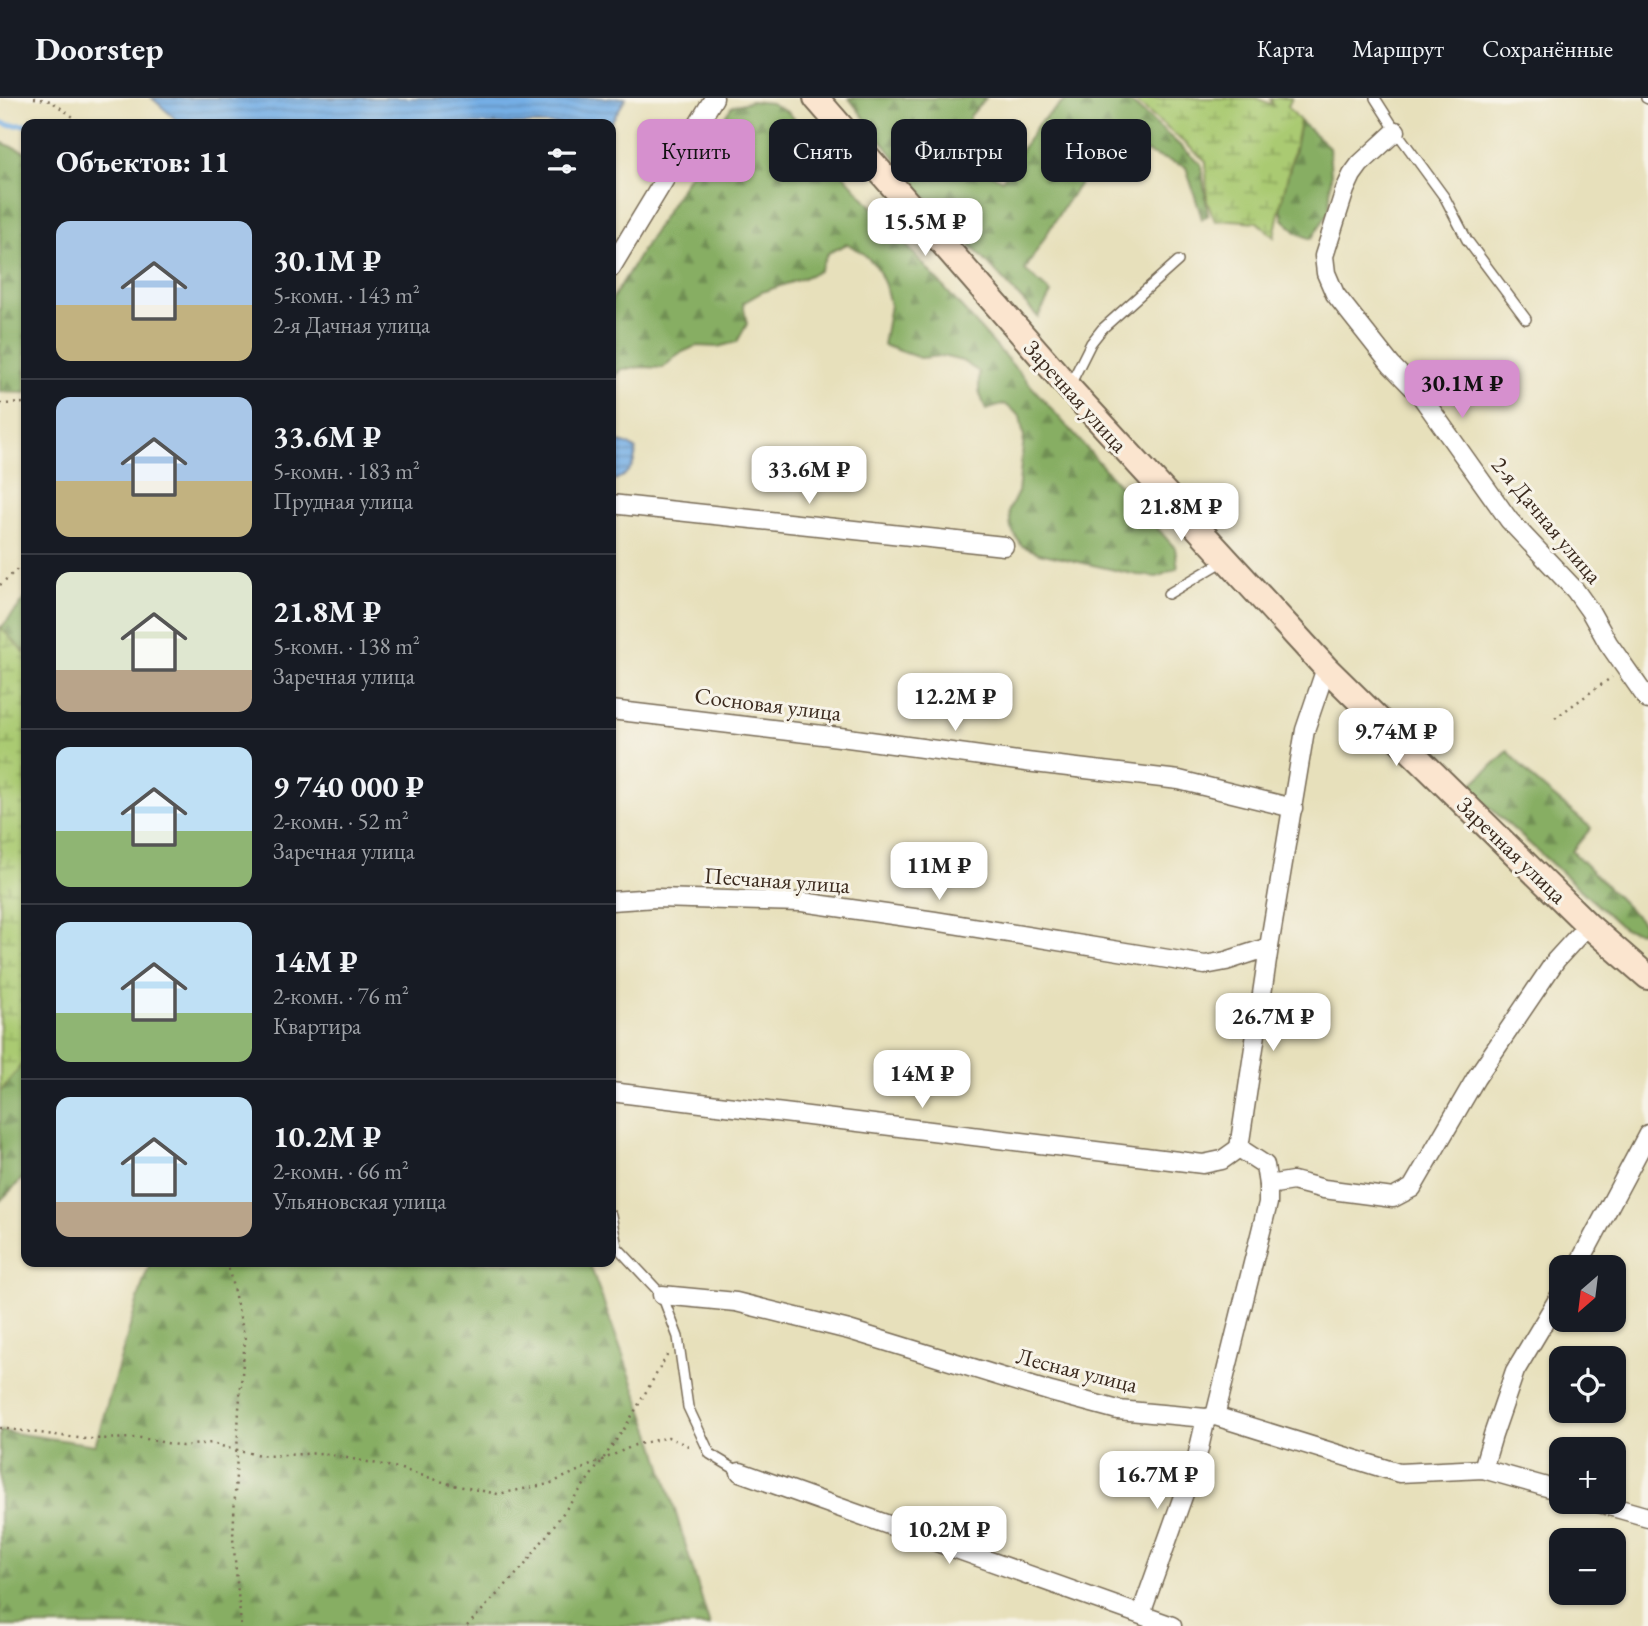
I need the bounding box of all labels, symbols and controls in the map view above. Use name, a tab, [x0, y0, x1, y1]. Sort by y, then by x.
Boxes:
text: Doorstep	[35, 27, 163, 70]
text: Карта	[1257, 33, 1314, 64]
text: Маршрут	[1352, 33, 1444, 64]
text: Сохранённые	[1482, 33, 1613, 64]
chip: Купить	[637, 119, 755, 182]
chip: Снять	[769, 119, 877, 182]
chip: Фильтры	[891, 119, 1027, 182]
chip: Новое	[1041, 119, 1151, 182]
text: Объектов: 11	[56, 142, 230, 181]
icon: filters	[543, 142, 581, 180]
pin: 15.5M ₽	[860, 198, 990, 258]
text: 15.5M ₽	[884, 206, 966, 236]
text: 30.1M ₽	[273, 241, 381, 280]
icon: home	[112, 249, 196, 333]
text: 5-комн. · 143 m²	[273, 280, 420, 310]
text: 2-я Дачная улица	[273, 310, 430, 340]
street label: Заречная улица	[1017, 333, 1135, 459]
pin: 30.1M ₽	[1397, 360, 1527, 420]
text: 30.1M ₽	[1421, 368, 1503, 398]
text: 33.6M ₽	[273, 417, 381, 456]
icon: home	[112, 425, 196, 509]
pin: 33.6M ₽	[744, 446, 874, 506]
street label: 2-я Дачная улица	[1485, 450, 1610, 590]
text: 33.6M ₽	[768, 454, 850, 484]
text: 5-комн. · 183 m²	[273, 456, 420, 486]
pin: 21.8M ₽	[1116, 484, 1246, 543]
text: Прудная улица	[273, 486, 413, 516]
text: 21.8M ₽	[1140, 491, 1222, 521]
text: 21.8M ₽	[273, 592, 381, 631]
icon: home	[112, 600, 196, 684]
text: 5-комн. · 138 m²	[273, 631, 420, 661]
text: Заречная улица	[273, 661, 415, 691]
pin: 12.2M ₽	[890, 674, 1020, 733]
street label: Сосновая улица	[693, 680, 844, 728]
text: 12.2M ₽	[914, 681, 996, 711]
pin: 9.74M ₽	[1331, 708, 1461, 768]
text: 9.74M ₽	[1355, 716, 1437, 746]
text: 9 740 000 ₽	[273, 767, 424, 806]
icon: home	[112, 775, 196, 859]
street label: Заречная улица	[1451, 790, 1574, 911]
text: 2-комн. · 52 m²	[273, 806, 409, 836]
text: Заречная улица	[273, 836, 415, 866]
pin: 11M ₽	[890, 842, 988, 902]
text: 11M ₽	[906, 850, 972, 880]
street label: Песчаная улица	[703, 860, 852, 900]
text: 14M ₽	[273, 942, 358, 981]
icon: home	[112, 950, 196, 1034]
text: 2-комн. · 76 m²	[273, 981, 409, 1011]
pin: 26.7M ₽	[1208, 993, 1338, 1053]
text: 26.7M ₽	[1232, 1001, 1314, 1031]
text: Квартира	[273, 1011, 361, 1041]
pin: 14M ₽	[873, 1051, 971, 1110]
text: 14M ₽	[889, 1058, 955, 1088]
text: 10.2M ₽	[273, 1117, 381, 1156]
icon: home	[112, 1125, 196, 1209]
text: 2-комн. · 66 m²	[273, 1156, 409, 1186]
text: Ульяновская улица	[273, 1186, 447, 1216]
north arrow	[1549, 1255, 1626, 1332]
map controls	[1549, 1255, 1626, 1605]
street label: Лесная улица	[1013, 1340, 1142, 1400]
button: locate	[1549, 1346, 1626, 1423]
button: +	[1549, 1437, 1626, 1514]
pin: 16.7M ₽	[1092, 1452, 1222, 1511]
text: 16.7M ₽	[1116, 1459, 1198, 1489]
pin: 10.2M ₽	[884, 1506, 1014, 1566]
text: 10.2M ₽	[908, 1514, 990, 1544]
button: −	[1549, 1528, 1626, 1605]

